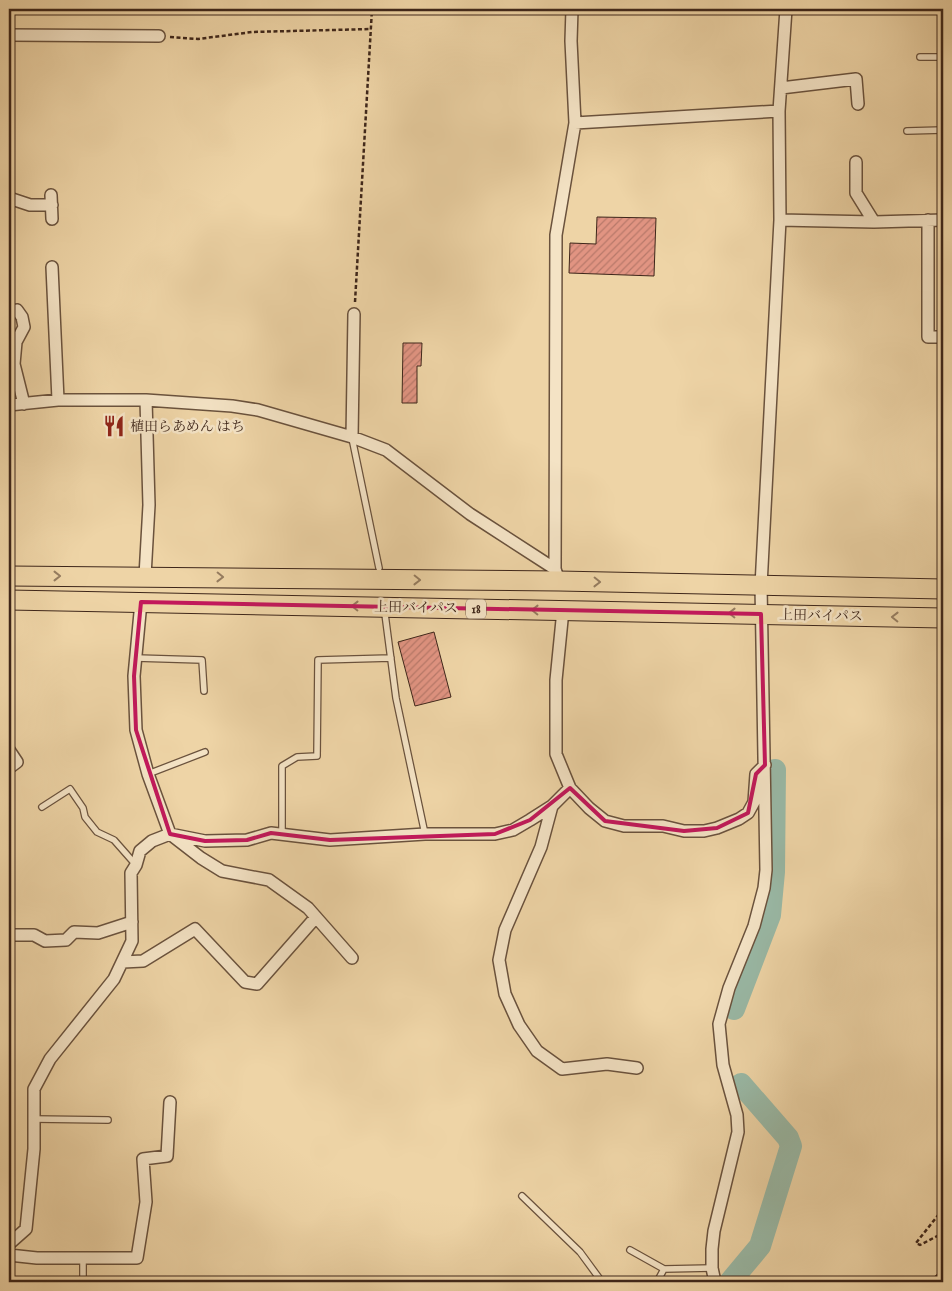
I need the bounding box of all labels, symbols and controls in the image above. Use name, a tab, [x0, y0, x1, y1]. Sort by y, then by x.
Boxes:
restaurant icon: 植田らあめん はち	[101, 413, 127, 439]
place label: 植田らあめん はち	[130, 418, 245, 436]
one-way arrow	[54, 571, 62, 581]
one-way arrow	[216, 572, 224, 582]
one-way arrow	[414, 574, 422, 585]
one-way arrow	[594, 577, 602, 587]
street label: 上田バイパス	[374, 598, 458, 618]
road number: 18	[466, 600, 486, 618]
one-way arrow	[350, 601, 358, 611]
one-way arrow	[530, 605, 538, 615]
street label: 上田バイパス	[779, 606, 863, 626]
one-way arrow	[728, 608, 736, 618]
one-way arrow	[890, 612, 898, 622]

